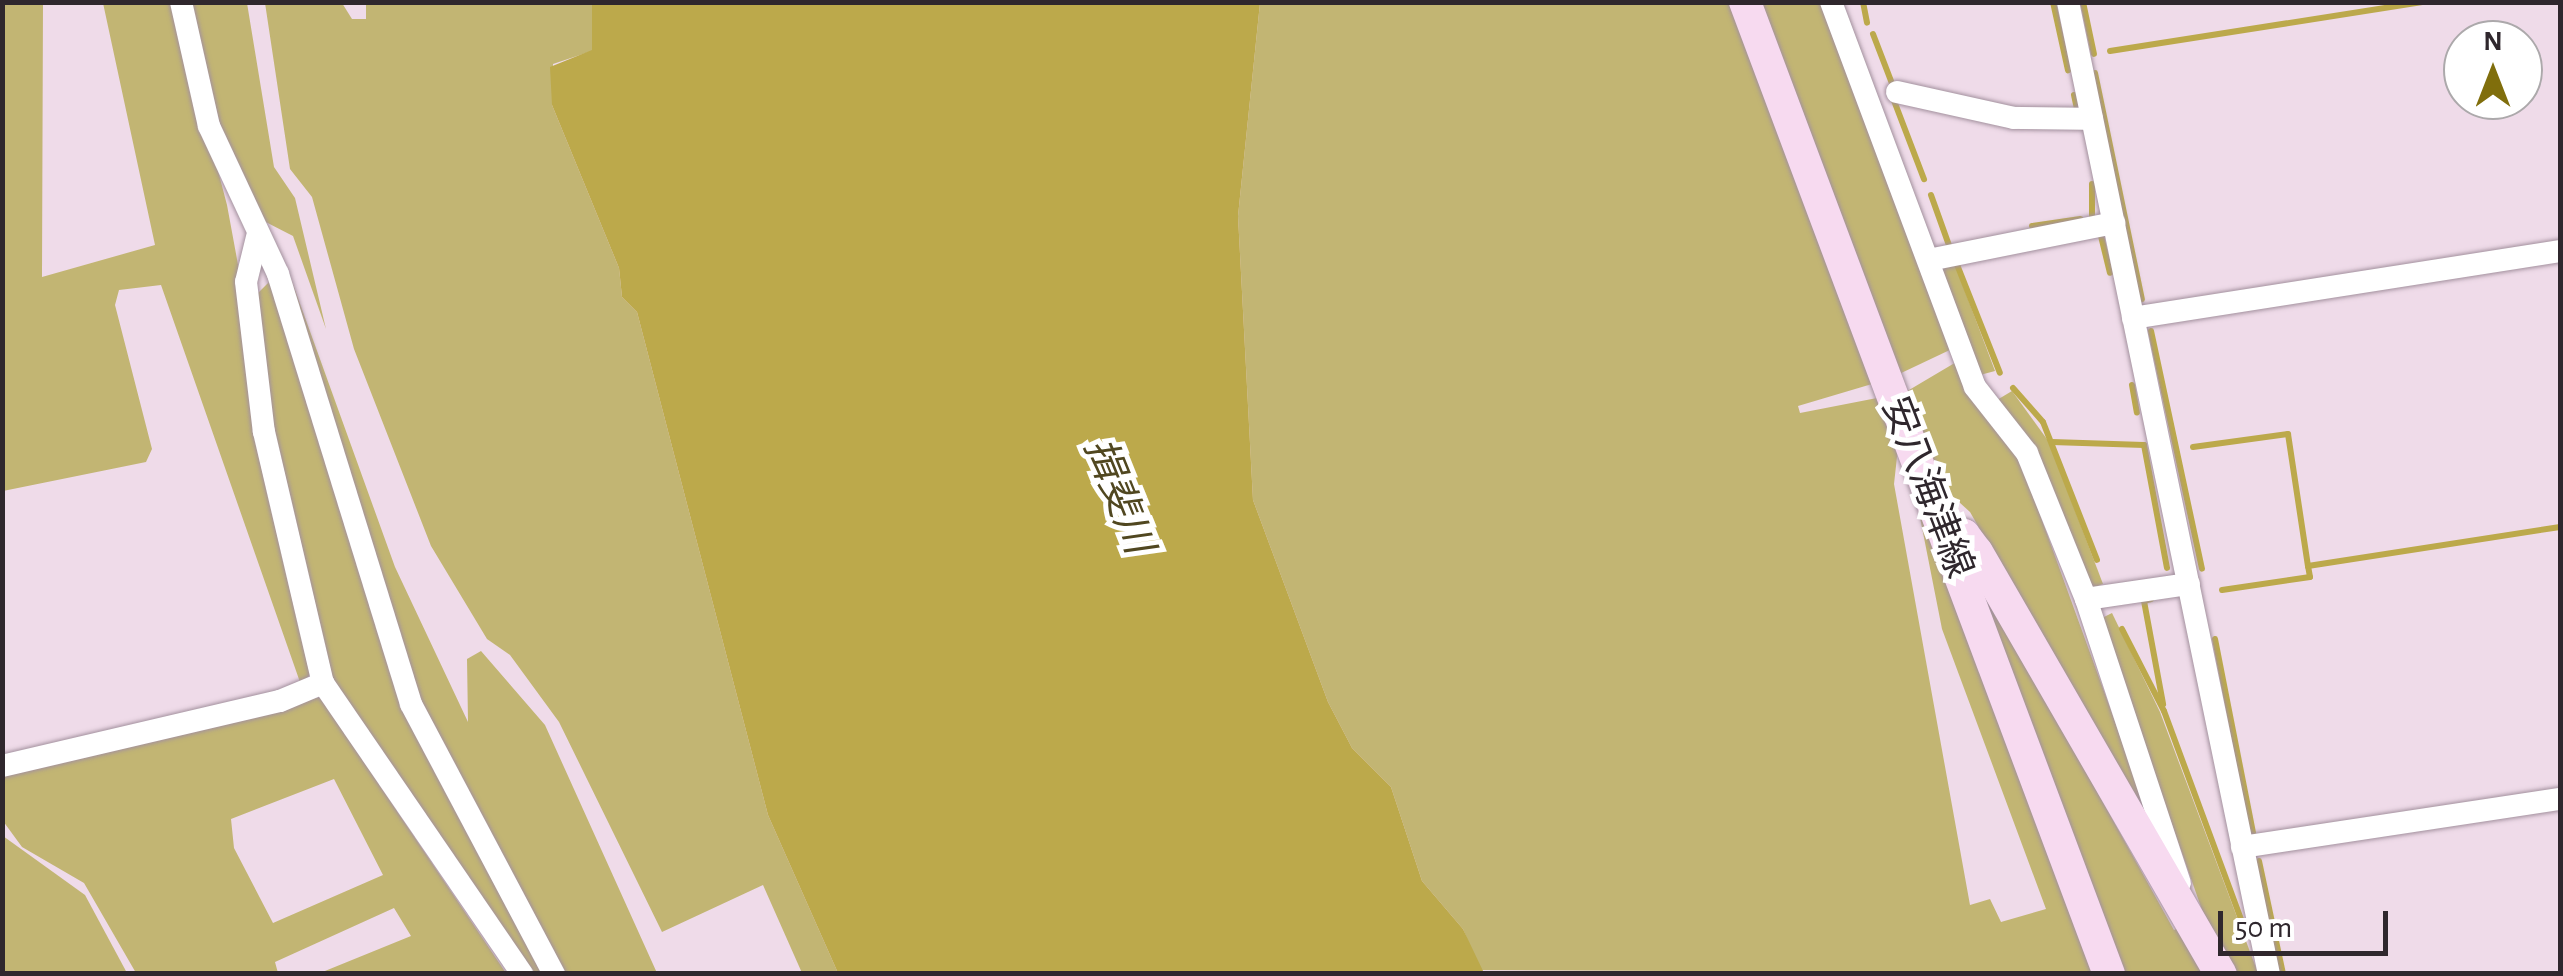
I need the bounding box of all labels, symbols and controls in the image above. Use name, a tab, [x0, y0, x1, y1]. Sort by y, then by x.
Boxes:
north arrow	[2443, 20, 2543, 120]
text: N	[2483, 28, 2503, 56]
street label: 安八海津線	[1871, 391, 1981, 585]
water label: 揖斐川	[1073, 431, 1163, 561]
scale bar	[2223, 891, 2393, 953]
text: 50 m	[2235, 913, 2292, 943]

